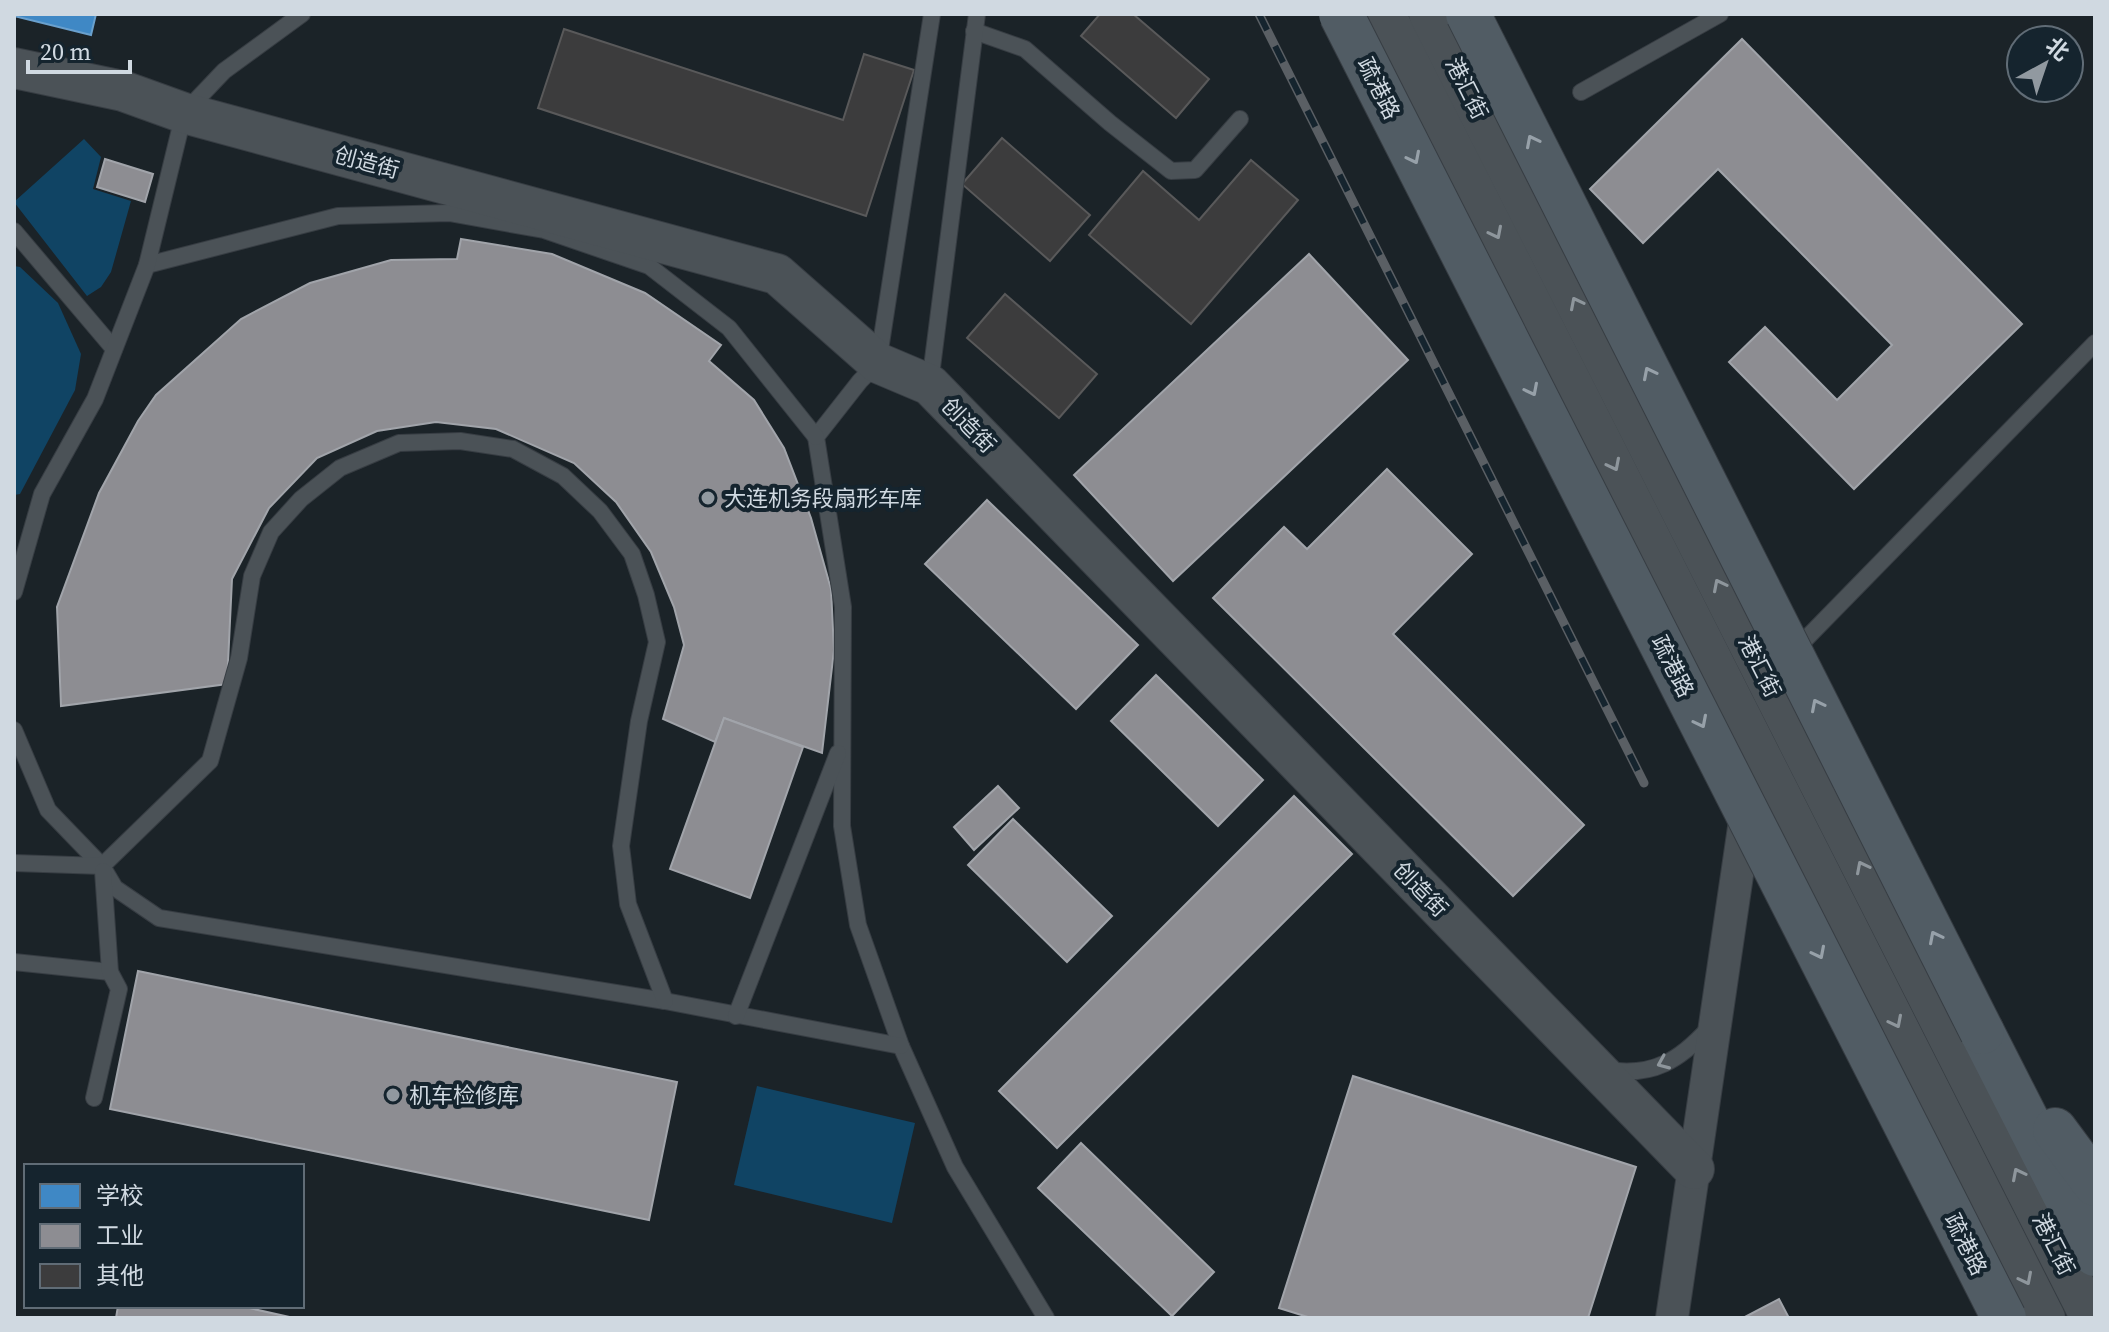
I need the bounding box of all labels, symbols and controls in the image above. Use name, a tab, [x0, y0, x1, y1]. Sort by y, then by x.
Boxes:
scale bar	[28, 24, 130, 74]
north arrow	[2005, 24, 2085, 104]
text: 北	[2040, 30, 2076, 67]
text: 20 m	[40, 35, 91, 68]
street label: 疏港路	[1351, 52, 1407, 124]
street label: 港汇街	[1439, 52, 1495, 124]
one-way arrow	[1526, 135, 1542, 150]
street label: 创造街	[331, 139, 403, 185]
one-way arrow	[1405, 150, 1420, 165]
one-way arrow	[1487, 225, 1502, 240]
one-way arrow	[1570, 297, 1586, 312]
one-way arrow	[1644, 367, 1659, 382]
one-way arrow	[1523, 382, 1538, 397]
street label: 创造街	[935, 391, 1003, 459]
one-way arrow	[1604, 457, 1620, 472]
place label: 大连机务段扇形车库	[724, 483, 922, 513]
marker: 大连机务段扇形车库	[699, 489, 717, 507]
one-way arrow	[1713, 579, 1729, 594]
street label: 疏港路	[1645, 630, 1701, 702]
street label: 港汇街	[1732, 630, 1788, 702]
one-way arrow	[1812, 699, 1827, 714]
one-way arrow	[1691, 713, 1707, 728]
street label: 创造街	[1387, 855, 1455, 923]
one-way arrow	[1856, 860, 1872, 875]
one-way arrow	[1929, 931, 1944, 946]
one-way arrow	[1809, 945, 1824, 960]
one-way arrow	[1886, 1014, 1901, 1029]
one-way arrow	[1656, 1054, 1671, 1070]
place label: 机车检修库	[409, 1080, 519, 1110]
marker: 机车检修库	[384, 1086, 402, 1104]
legend	[24, 1164, 304, 1308]
one-way arrow	[2012, 1167, 2028, 1182]
text: 学校	[96, 1179, 144, 1212]
street label: 疏港路	[1938, 1208, 1994, 1280]
street label: 港汇街	[2026, 1208, 2082, 1280]
text: 工业	[96, 1219, 144, 1252]
text: 其他	[96, 1259, 144, 1292]
one-way arrow	[2016, 1271, 2031, 1286]

